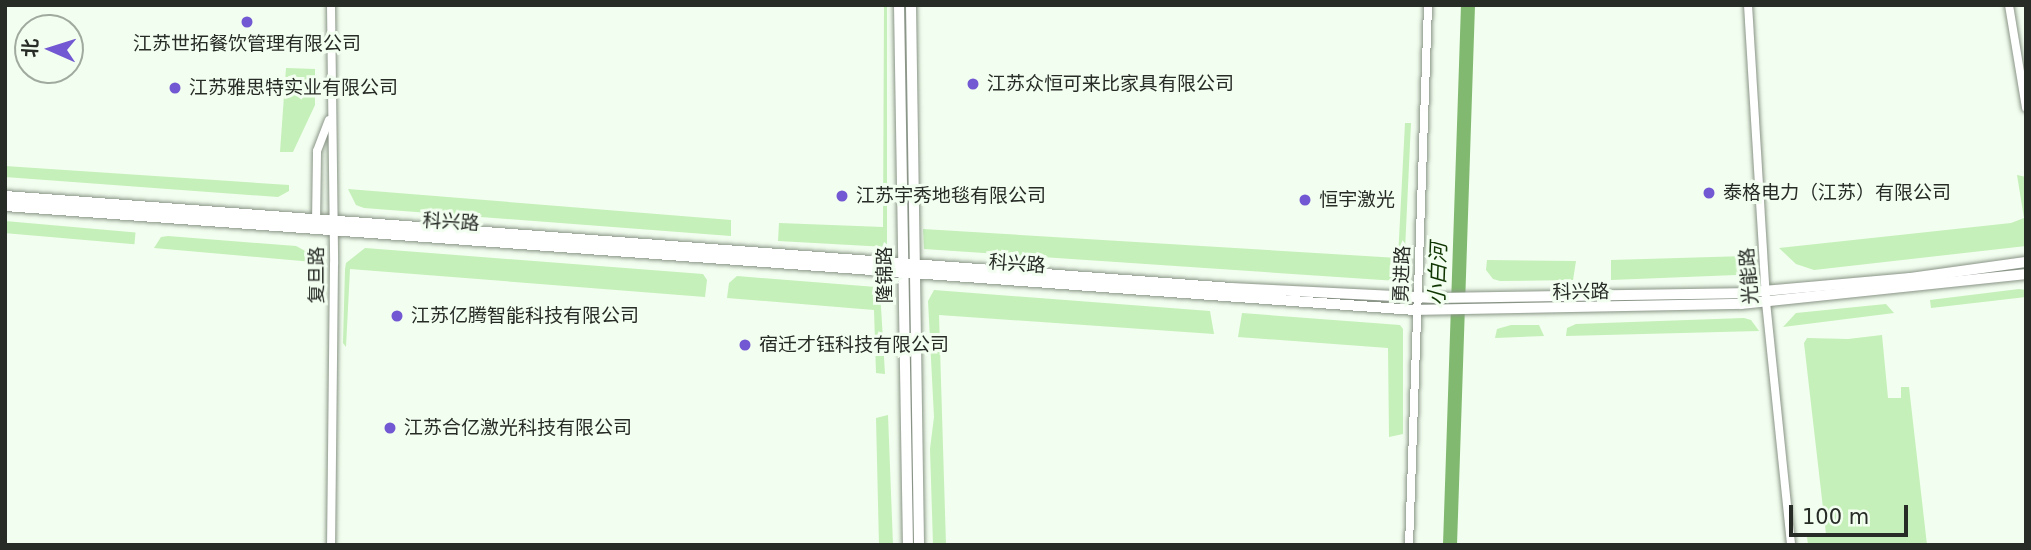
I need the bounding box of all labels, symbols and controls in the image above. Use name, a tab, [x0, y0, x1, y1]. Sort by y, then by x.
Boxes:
north arrow	[14, 14, 84, 84]
marker: 江苏世拓餐饮管理有限公司	[239, 14, 255, 30]
place label: 江苏世拓餐饮管理有限公司	[133, 33, 361, 55]
text: 北	[19, 38, 42, 58]
place label: 江苏众恒可来比家具有限公司	[987, 73, 1234, 95]
marker: 江苏众恒可来比家具有限公司	[965, 76, 981, 92]
place label: 江苏雅思特实业有限公司	[189, 77, 398, 99]
marker: 江苏雅思特实业有限公司	[167, 80, 183, 96]
place label: 泰格电力（江苏）有限公司	[1723, 182, 1951, 204]
place label: 江苏宇秀地毯有限公司	[856, 185, 1046, 207]
marker: 泰格电力（江苏）有限公司	[1701, 185, 1717, 201]
marker: 江苏宇秀地毯有限公司	[834, 188, 850, 204]
place label: 恒宇激光	[1319, 189, 1395, 211]
marker: 恒宇激光	[1297, 192, 1313, 208]
street label: 科兴路	[422, 209, 480, 235]
water label: 小白河	[1424, 242, 1452, 306]
street label: 勇进路	[1390, 245, 1414, 303]
street label: 复旦路	[306, 247, 328, 303]
street label: 隆锦路	[874, 247, 896, 303]
street label: 光能路	[1736, 247, 1762, 305]
street label: 科兴路	[988, 251, 1046, 277]
street label: 科兴路	[1552, 280, 1610, 304]
place label: 江苏亿腾智能科技有限公司	[411, 305, 639, 327]
marker: 江苏亿腾智能科技有限公司	[389, 308, 405, 324]
place label: 宿迁才钰科技有限公司	[759, 334, 949, 356]
marker: 宿迁才钰科技有限公司	[737, 337, 753, 353]
place label: 江苏合亿激光科技有限公司	[404, 417, 632, 439]
marker: 江苏合亿激光科技有限公司	[382, 420, 398, 436]
scale bar	[1793, 490, 1912, 534]
text: 100 m	[1802, 505, 1869, 529]

